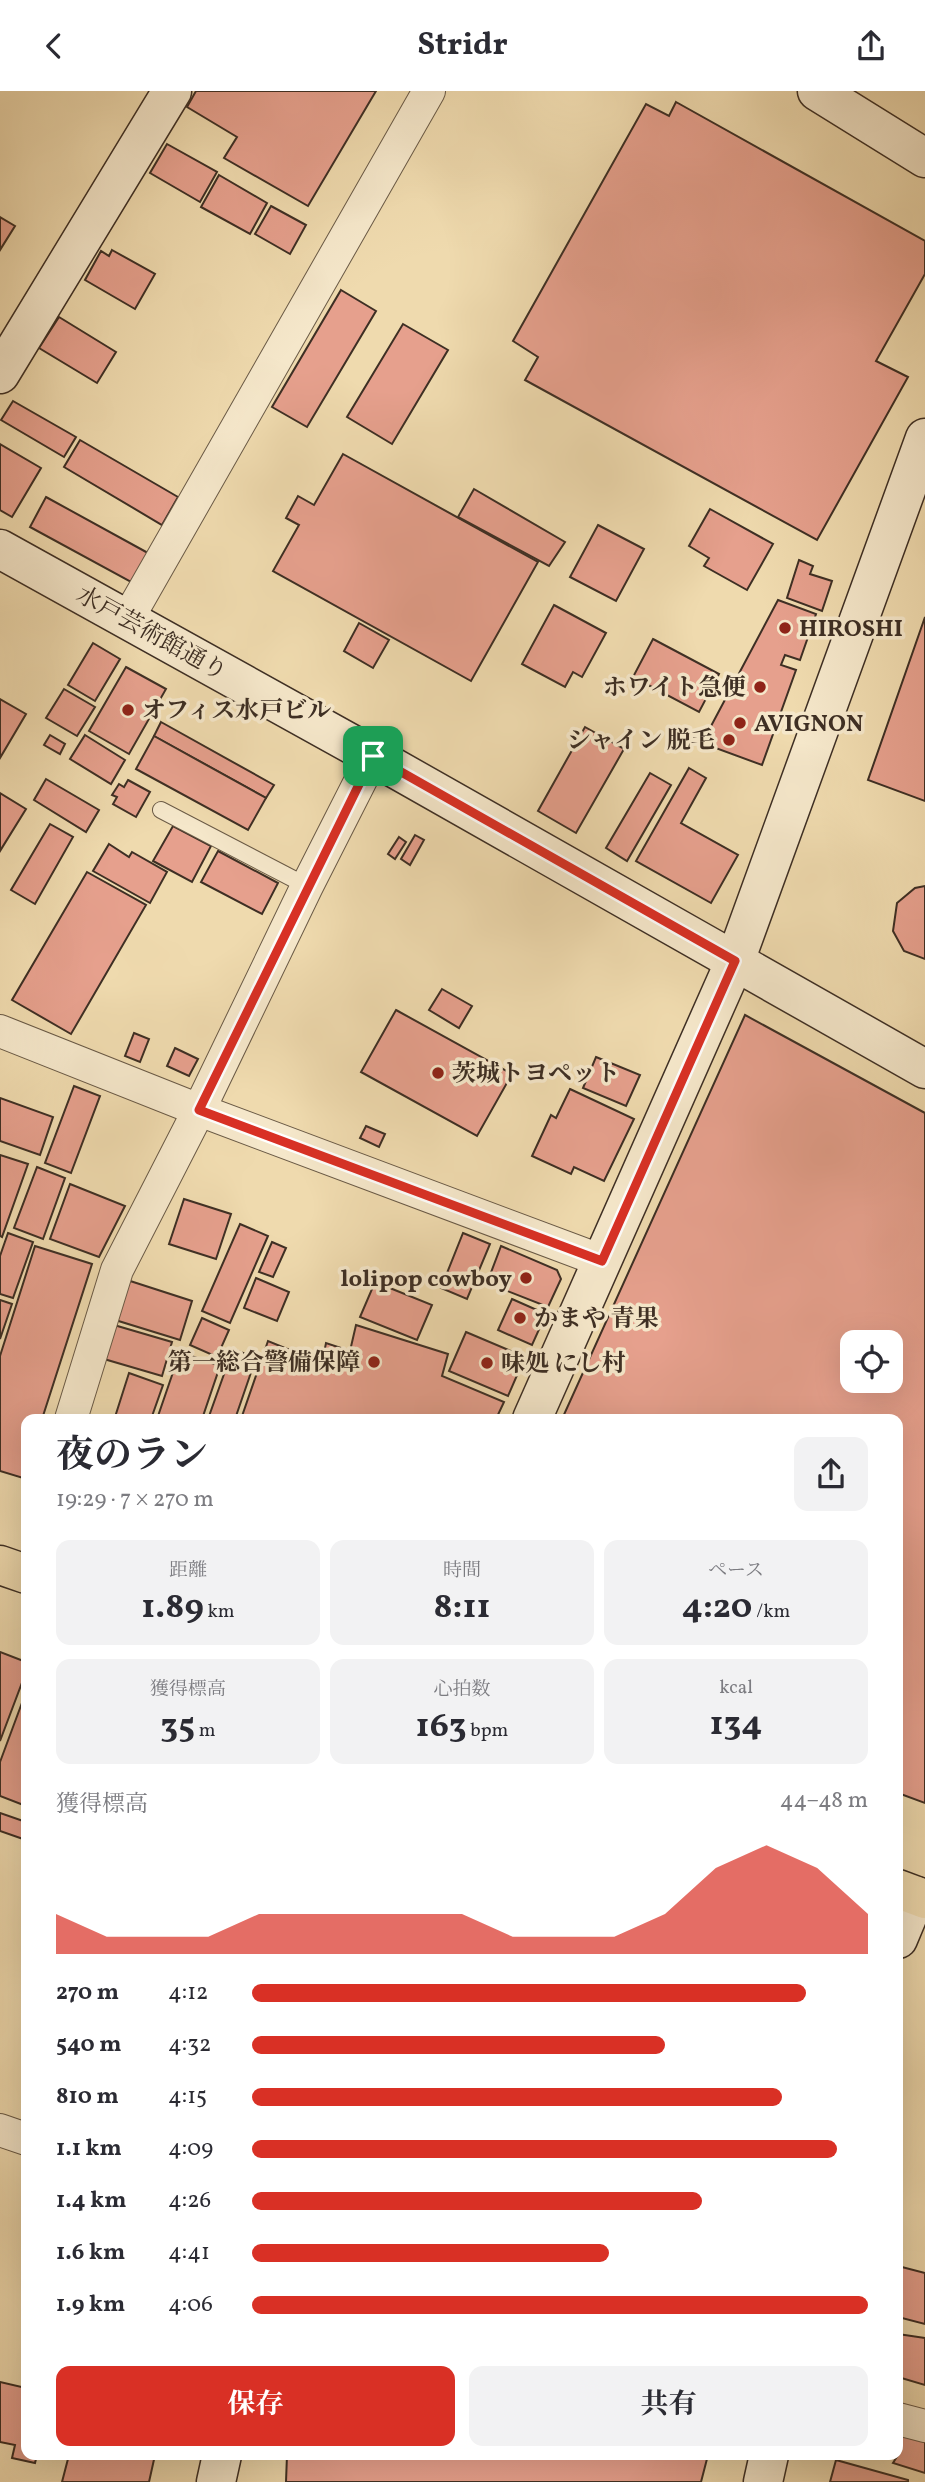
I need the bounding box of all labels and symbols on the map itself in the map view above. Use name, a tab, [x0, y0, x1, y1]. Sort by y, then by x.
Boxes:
street label: 水戸芸術館通り	[69, 579, 233, 690]
place label: HIROSHI	[799, 613, 903, 647]
marker: HIROSHI	[777, 620, 793, 636]
place label: ホワイト急便	[603, 672, 746, 706]
marker: ホワイト急便	[752, 679, 768, 695]
place label: オフィス水戸ビル	[142, 695, 331, 729]
marker: オフィス水戸ビル	[120, 702, 136, 718]
place label: AVIGNON	[754, 708, 863, 742]
marker: AVIGNON	[732, 715, 748, 731]
place label: シャイン 脱毛	[567, 725, 715, 759]
pin	[343, 726, 403, 786]
marker: シャイン 脱毛	[721, 732, 737, 748]
place label: 茨城トヨペット	[452, 1058, 620, 1092]
marker: 茨城トヨペット	[430, 1065, 446, 1081]
place label: lolipop cowboy	[340, 1263, 513, 1297]
marker: lolipop cowboy	[518, 1270, 534, 1286]
place label: かまや 青果	[534, 1303, 659, 1337]
marker: かまや 青果	[512, 1310, 528, 1326]
place label: 第一総合警備保障	[168, 1347, 360, 1381]
place label: 味処 にし村	[501, 1348, 626, 1382]
marker: 第一総合警備保障	[366, 1354, 382, 1370]
marker: 味処 にし村	[479, 1355, 495, 1371]

